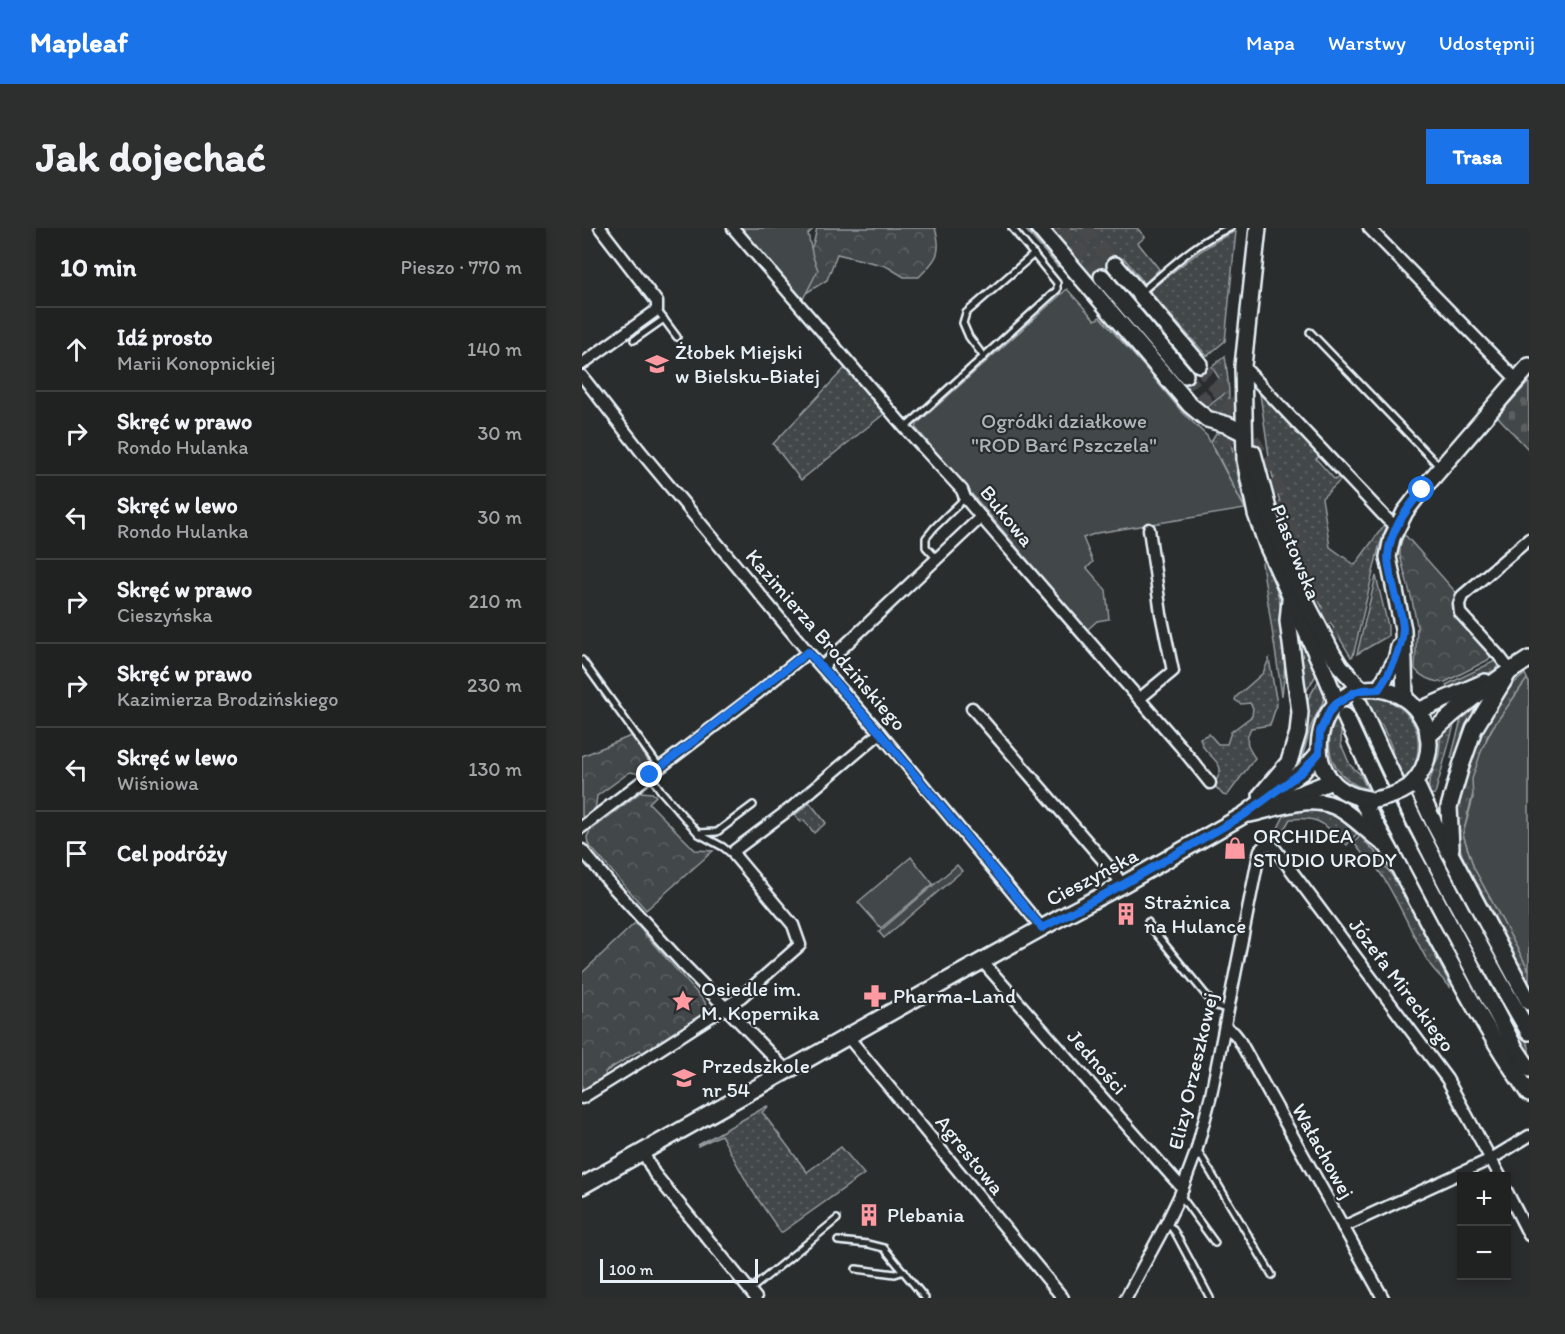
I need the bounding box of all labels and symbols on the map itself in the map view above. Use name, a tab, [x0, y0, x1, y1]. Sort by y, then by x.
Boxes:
place label: Żłobek Miejski w Bielsku-Białej	[675, 339, 820, 388]
school or university icon: Żłobek Miejski w Bielsku-Białej	[644, 351, 670, 377]
park label: Ogródki działkowe "ROD Barć Pszczela"	[971, 408, 1157, 457]
route start	[1408, 476, 1434, 502]
street label: Bukowa	[975, 480, 1040, 552]
street label: Piastowska	[1266, 500, 1327, 603]
street label: Kazimierza Brodzińskiego	[741, 544, 912, 736]
route end	[636, 761, 662, 787]
place label: ORCHIDEA STUDIO URODY	[1253, 823, 1397, 872]
shop icon: ORCHIDEA STUDIO URODY	[1222, 835, 1248, 861]
street label: Cieszyńska	[1042, 842, 1142, 911]
place label: Strażnica na Hulance	[1144, 889, 1246, 938]
building icon: Strażnica na Hulance	[1113, 901, 1139, 927]
street label: Józefa Mireckiego	[1344, 913, 1461, 1056]
place label: Osiedle im. M. Kopernika	[701, 976, 819, 1025]
pharmacy icon: Pharma-Land	[862, 983, 888, 1009]
place label: Pharma-Land	[893, 983, 1016, 1008]
place icon: Osiedle im. M. Kopernika	[670, 988, 696, 1014]
street label: Elizy Orzeszkowej	[1162, 990, 1223, 1152]
street label: Jedności	[1062, 1024, 1132, 1099]
place label: Przedszkole nr 54	[702, 1053, 810, 1102]
school or university icon: Przedszkole nr 54	[671, 1065, 697, 1091]
street label: Wałachowej	[1287, 1099, 1360, 1203]
street label: Agrestowa	[931, 1110, 1010, 1200]
building icon: Plebania	[856, 1202, 882, 1228]
place label: Plebania	[887, 1202, 964, 1227]
scale bar	[600, 1256, 758, 1284]

